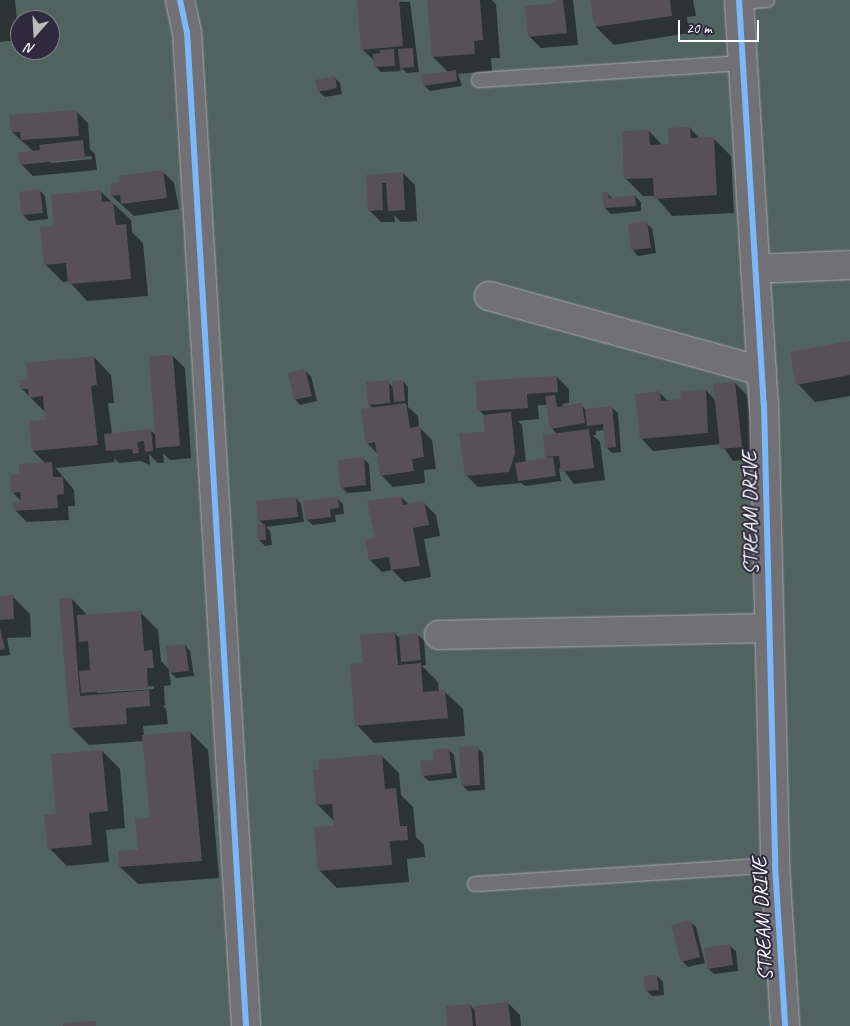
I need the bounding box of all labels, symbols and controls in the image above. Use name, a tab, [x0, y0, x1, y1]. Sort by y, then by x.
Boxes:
north arrow	[10, 10, 60, 60]
scale bar	[680, 10, 761, 42]
text: 20 m	[686, 19, 712, 38]
text: N	[23, 39, 37, 58]
street label: STREAM DRIVE	[736, 451, 764, 575]
street label: STREAM DRIVE	[746, 856, 778, 982]

